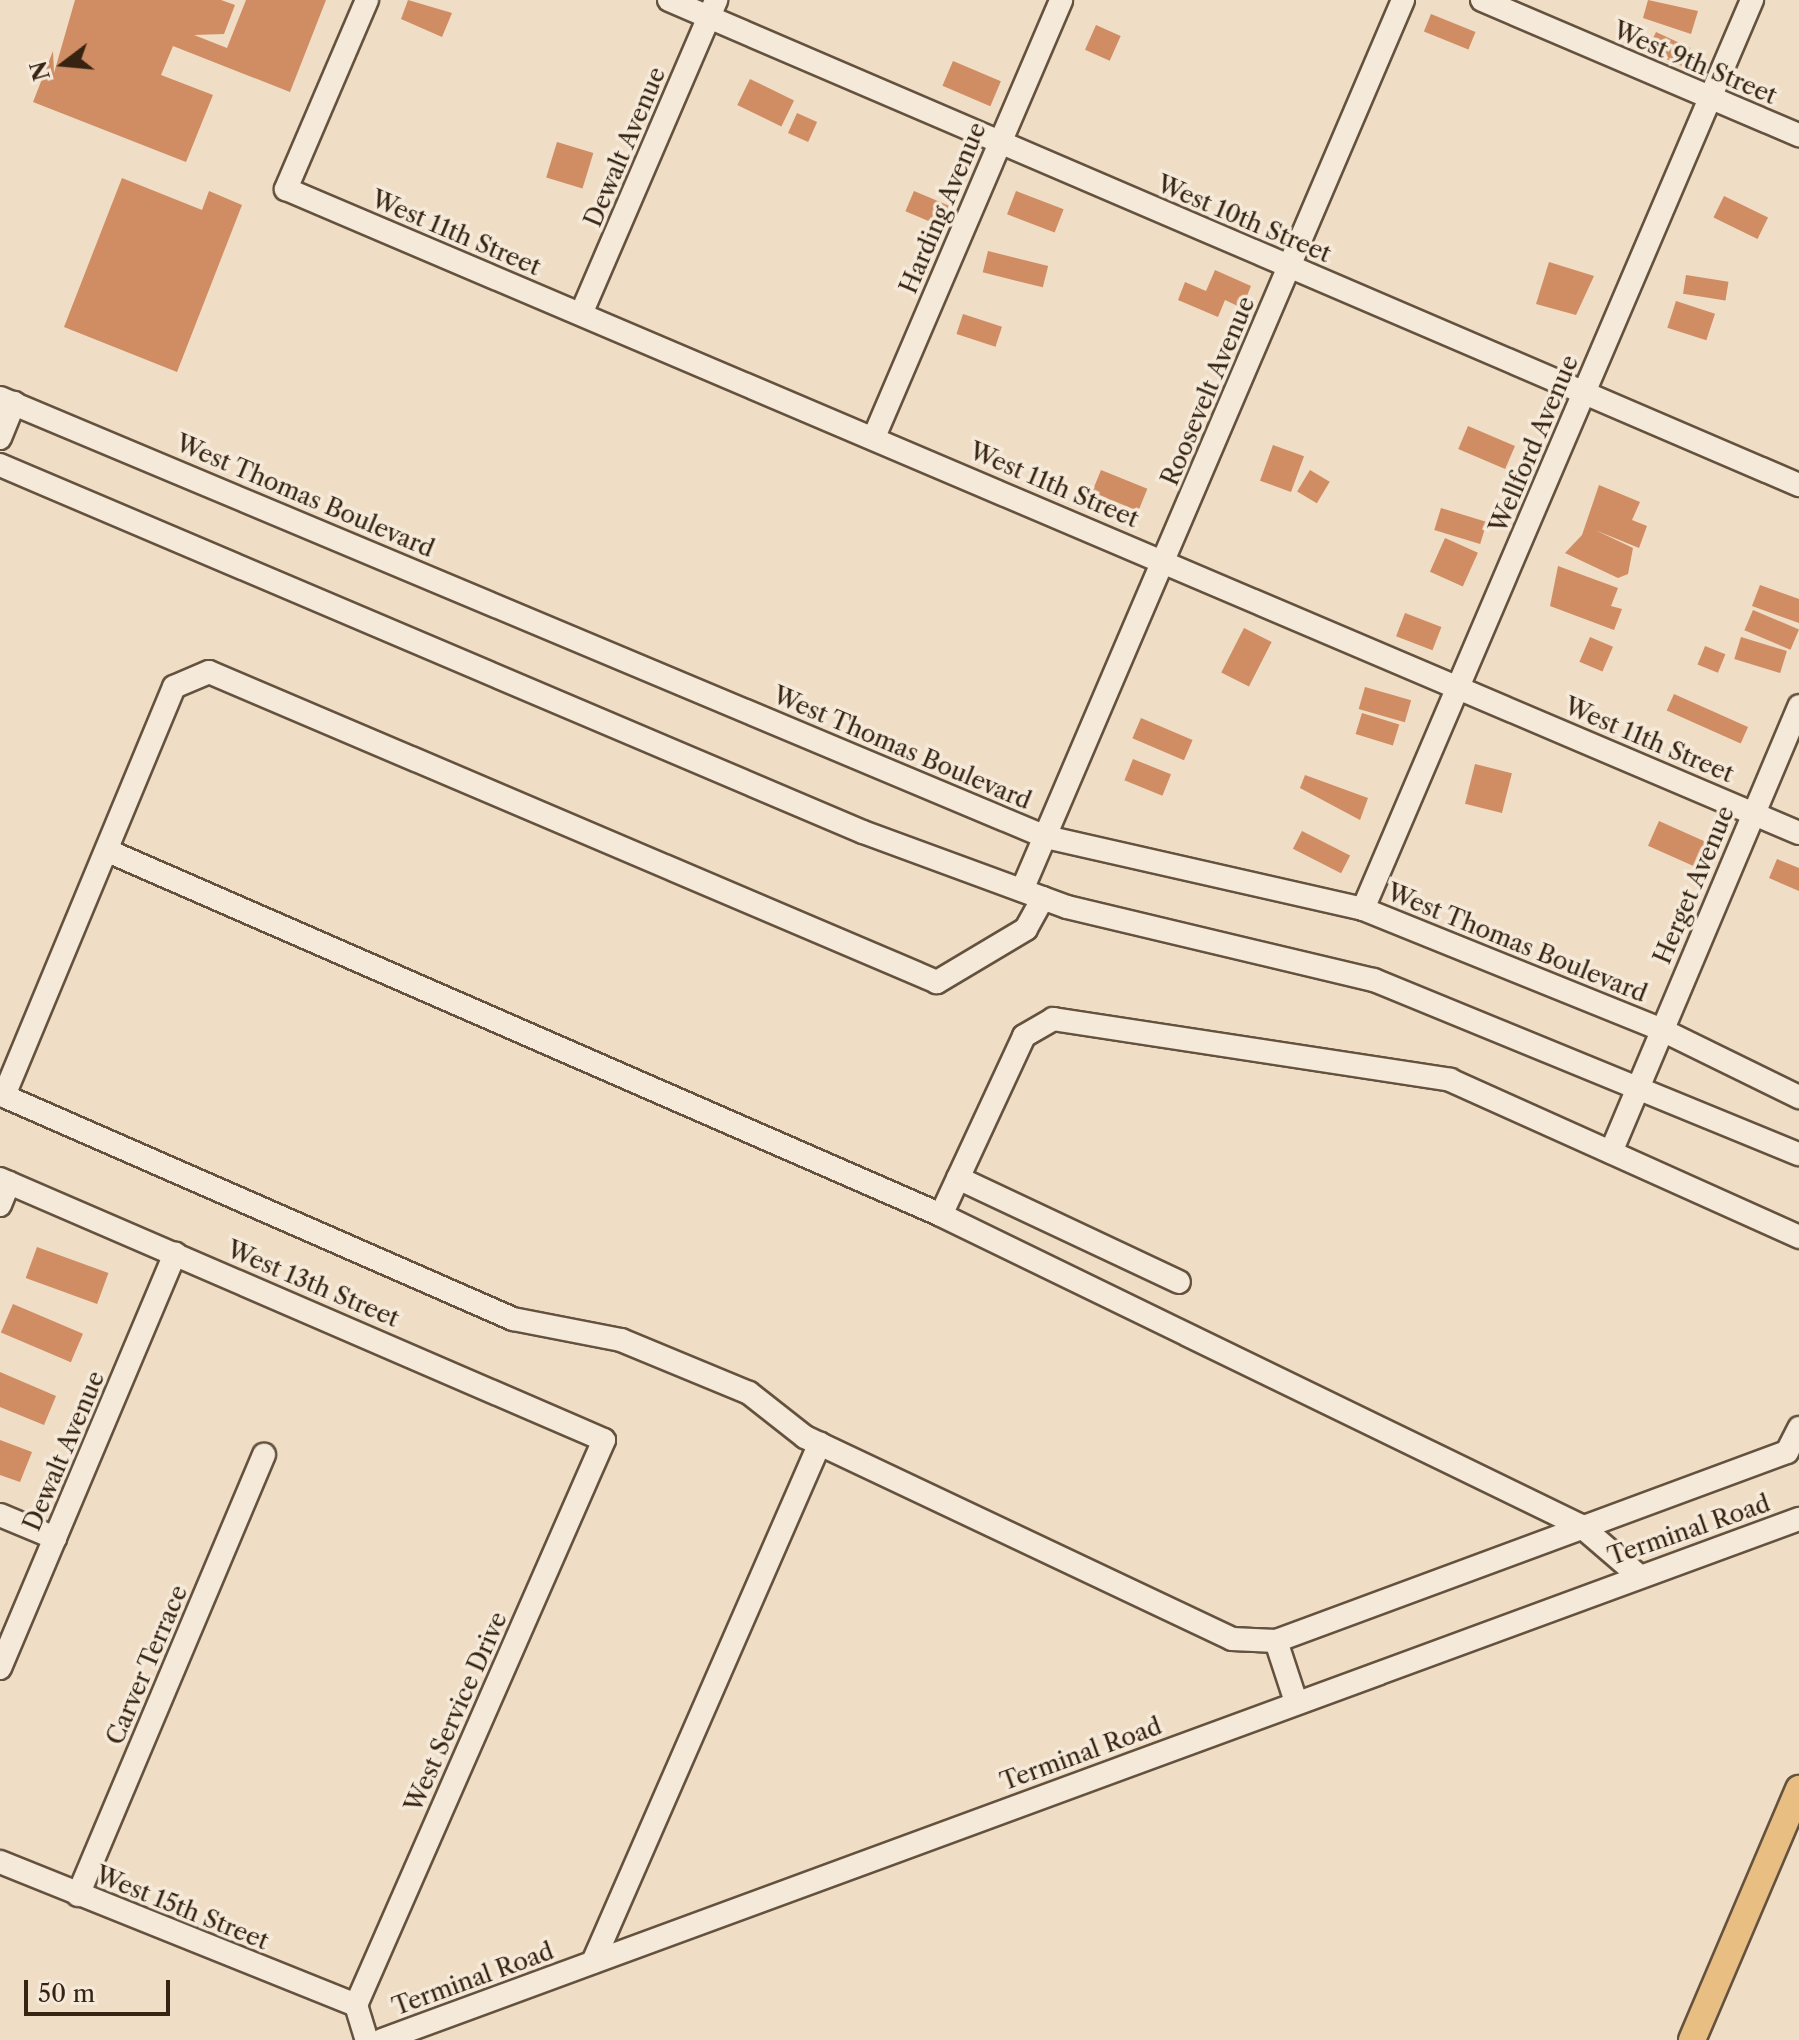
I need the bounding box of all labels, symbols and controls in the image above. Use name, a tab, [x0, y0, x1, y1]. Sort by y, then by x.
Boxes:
street label: West 9th Street	[1609, 16, 1781, 110]
north arrow	[24, 24, 104, 104]
text: N	[25, 58, 56, 84]
street label: Dewalt Avenue	[578, 62, 672, 232]
street label: Harding Avenue	[894, 118, 992, 298]
street label: West 10th Street	[1153, 169, 1335, 269]
street label: West 11th Street	[367, 184, 545, 282]
street label: Roosevelt Avenue	[1155, 292, 1261, 490]
street label: Wellford Avenue	[1483, 350, 1585, 538]
street label: West Thomas Boulevard	[171, 428, 439, 564]
street label: West 11th Street	[965, 436, 1143, 534]
street label: West Thomas Boulevard	[768, 680, 1036, 816]
street label: West 11th Street	[1560, 691, 1738, 789]
street label: Herget Avenue	[1648, 801, 1740, 969]
street label: West Thomas Boulevard	[1383, 878, 1651, 1008]
street label: West 13th Street	[223, 1235, 403, 1333]
street label: Dewalt Avenue	[17, 1366, 111, 1536]
street label: Terminal Road	[1604, 1489, 1774, 1571]
street label: Carver Terrace	[100, 1580, 194, 1750]
street label: West Service Drive	[399, 1608, 513, 1816]
street label: Terminal Road	[996, 1711, 1166, 1797]
street label: West 15th Street	[91, 1860, 273, 1956]
street label: Terminal Road	[388, 1936, 558, 2022]
scale bar	[28, 1964, 174, 2014]
text: 50 m	[38, 1979, 95, 2008]

